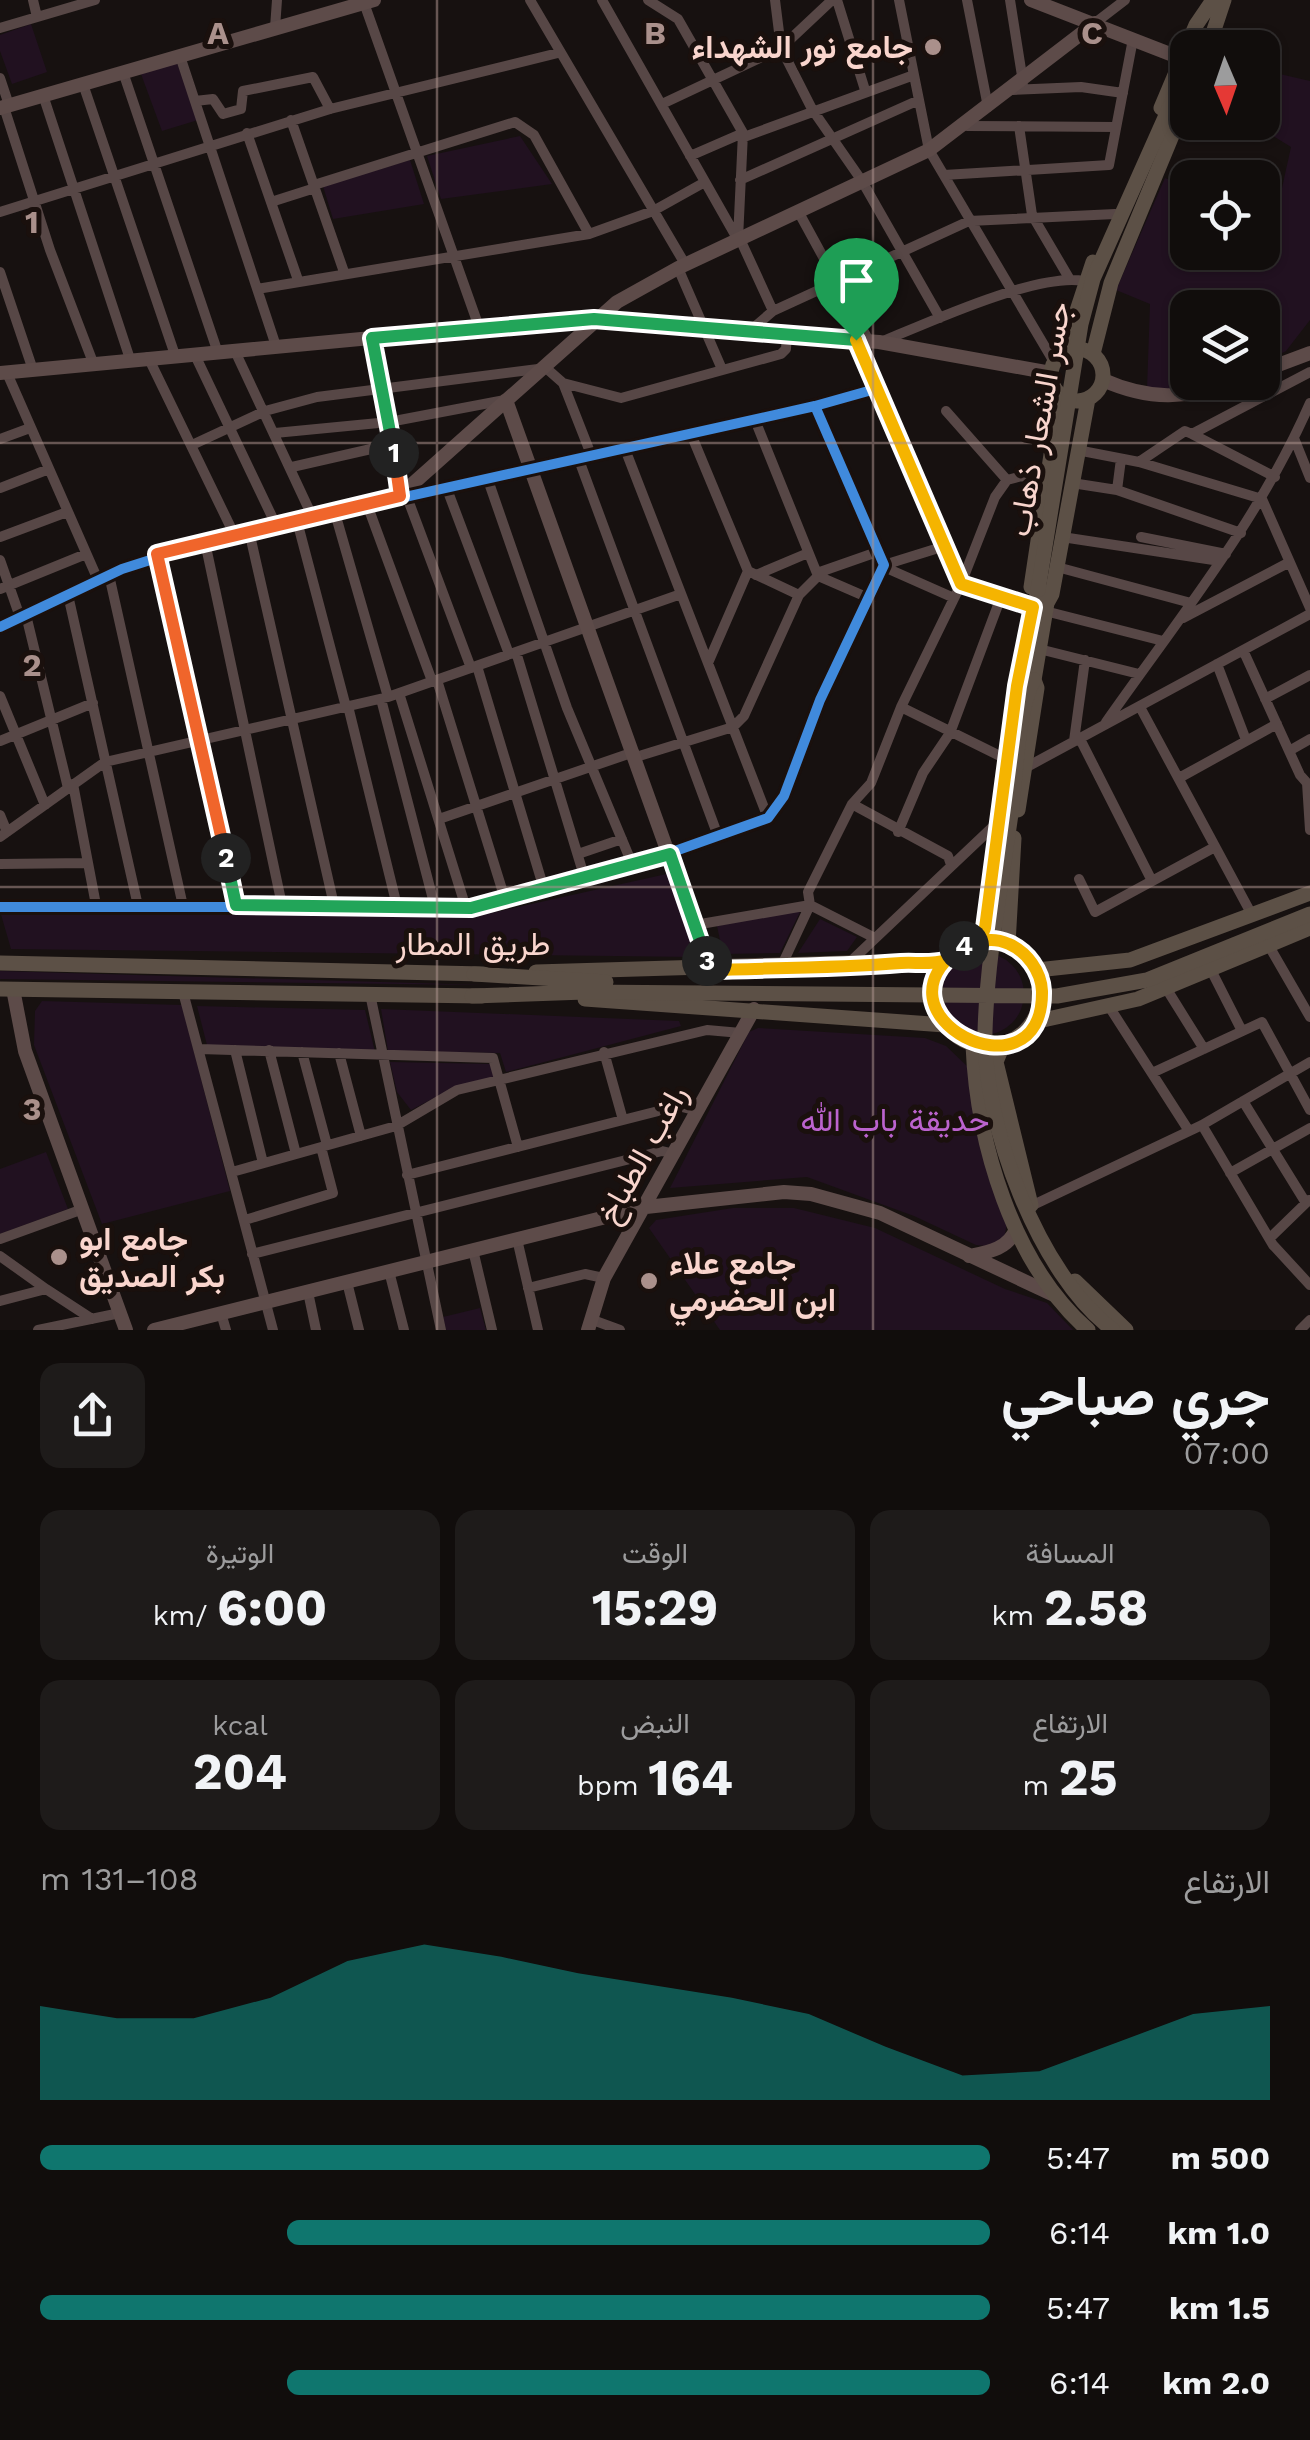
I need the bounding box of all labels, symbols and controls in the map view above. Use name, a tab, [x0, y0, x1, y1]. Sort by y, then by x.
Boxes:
text: A	[207, 14, 229, 52]
text: B	[644, 14, 666, 52]
text: C	[1081, 14, 1103, 52]
place label: جامع نور الشهداء	[691, 28, 913, 69]
north arrow	[1170, 30, 1280, 140]
map controls	[1170, 30, 1280, 400]
marker: جامع نور الشهداء	[922, 36, 944, 58]
button: locate	[1170, 160, 1280, 270]
text: 1	[25, 203, 39, 241]
pin	[814, 238, 899, 341]
icon: arrive	[829, 253, 884, 308]
button: layers	[1170, 290, 1280, 400]
street label: جسر الشعار ذهاب	[1000, 299, 1079, 540]
pin: 1	[369, 428, 419, 478]
text: 1	[388, 436, 400, 469]
text: 2	[22, 646, 42, 684]
pin: 2	[201, 833, 251, 883]
text: 2	[218, 841, 234, 874]
pin: 4	[939, 921, 989, 971]
street label: طريق المطار	[395, 925, 550, 964]
text: 4	[955, 929, 973, 962]
pin: 3	[682, 936, 732, 986]
text: 3	[699, 944, 715, 977]
street label: راغب الطباخ	[588, 1078, 698, 1231]
text: 3	[23, 1090, 41, 1128]
park label: حديقة باب الله	[801, 1101, 989, 1139]
place label: جامع ابو بكر الصديق	[79, 1220, 225, 1296]
place label: جامع علاء ابن الحضرمي	[669, 1244, 836, 1327]
marker: جامع ابو بكر الصديق	[48, 1246, 70, 1268]
marker: جامع علاء ابن الحضرمي	[638, 1270, 660, 1292]
button: share	[40, 1363, 145, 1468]
text: جري صباحي	[1001, 1364, 1270, 1428]
text: 07:00	[1184, 1434, 1270, 1472]
text: الوتيرة	[206, 1537, 274, 1570]
text: الوقت	[622, 1537, 688, 1570]
text: المسافة	[1026, 1537, 1114, 1570]
text: 6:00	[217, 1578, 327, 1637]
text: 15:29	[592, 1578, 718, 1637]
text: 2.58	[1044, 1578, 1148, 1637]
text: /km	[153, 1599, 217, 1632]
text: km	[992, 1599, 1044, 1632]
text: النبض	[620, 1707, 690, 1740]
text: الارتفاع	[1032, 1707, 1108, 1740]
text: kcal	[212, 1709, 268, 1742]
text: 204	[193, 1742, 287, 1801]
text: 164	[648, 1748, 733, 1807]
text: 25	[1059, 1748, 1118, 1807]
text: bpm	[577, 1769, 648, 1802]
text: m	[1022, 1769, 1059, 1802]
text: 108–131 m	[40, 1860, 198, 1898]
text: الارتفاع	[1183, 1863, 1270, 1901]
text: 5:47	[1046, 2139, 1110, 2177]
text: 500 m	[1171, 2139, 1270, 2177]
text: 6:14	[1049, 2214, 1110, 2252]
text: 1.0 km	[1167, 2214, 1270, 2252]
text: 5:47	[1046, 2289, 1110, 2327]
text: 1.5 km	[1169, 2289, 1270, 2327]
text: 6:14	[1049, 2364, 1110, 2402]
text: 2.0 km	[1162, 2364, 1270, 2402]

